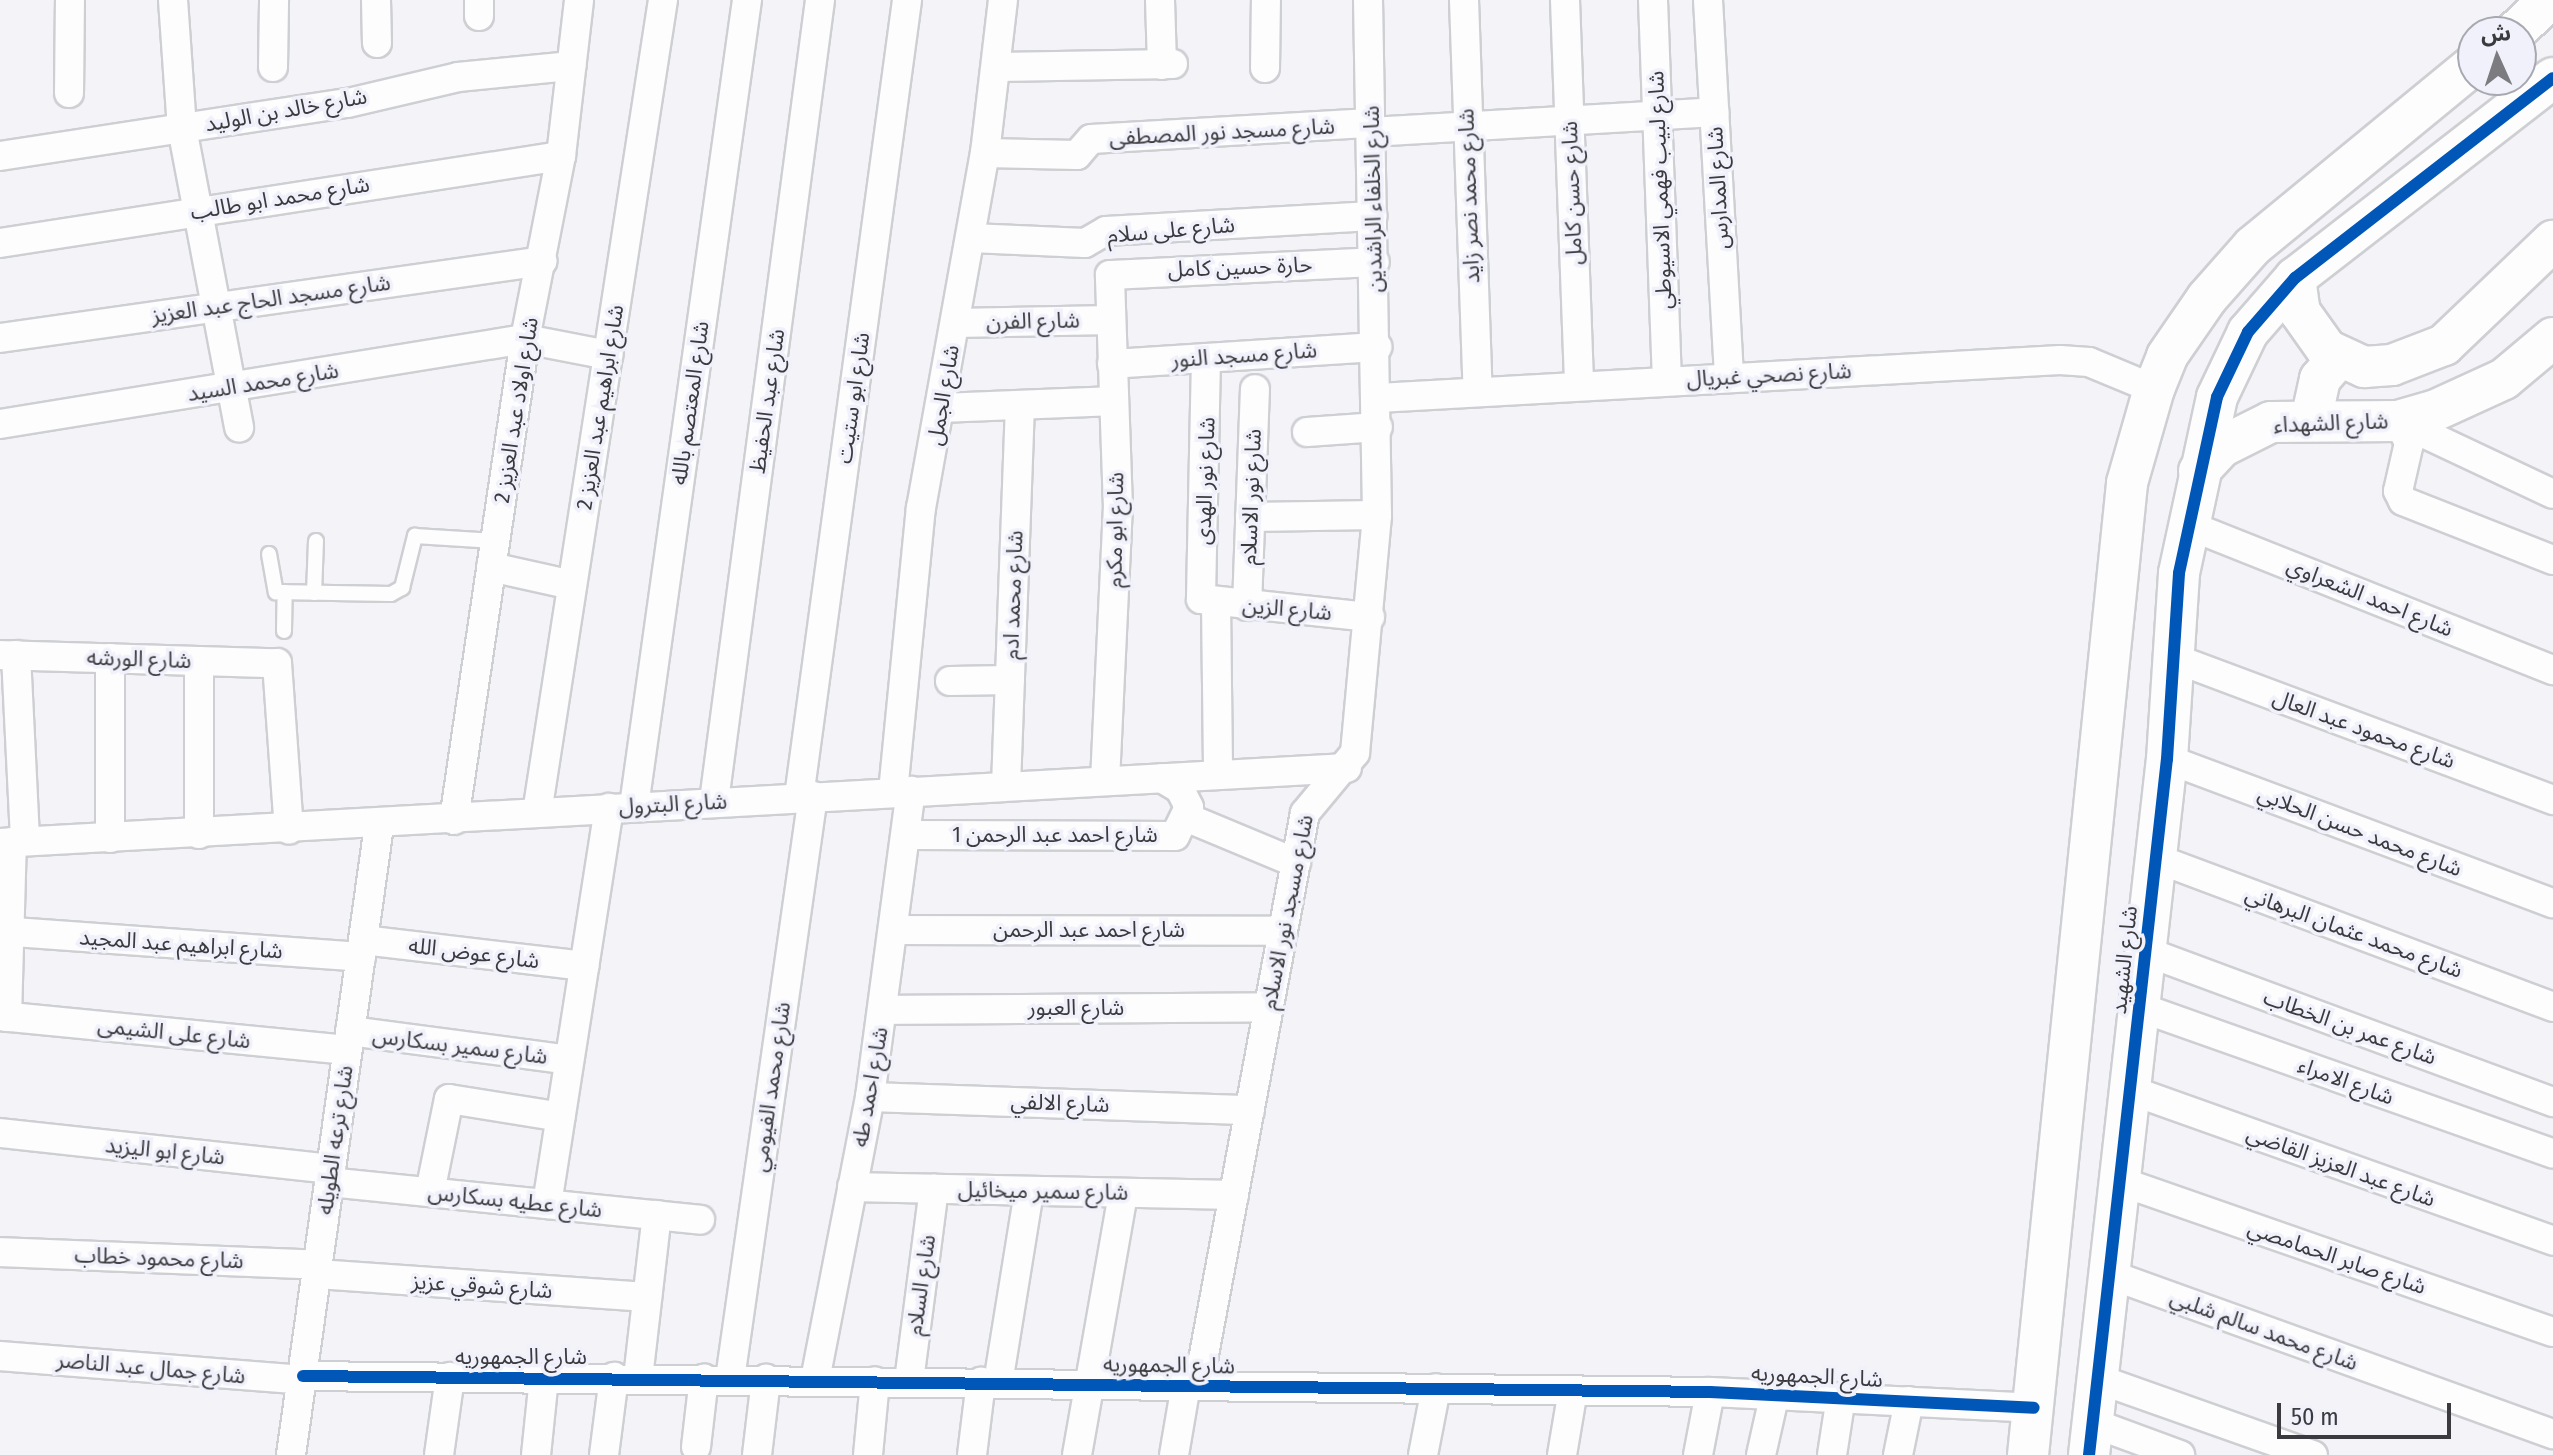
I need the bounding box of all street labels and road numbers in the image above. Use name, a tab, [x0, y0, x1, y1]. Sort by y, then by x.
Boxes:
street label: شارع لبيب فهمي الاسيوطي	[1643, 70, 1677, 310]
street label: شارع خالد بن الوليد	[203, 83, 369, 137]
street label: شارع الخلفاء الراشدين	[1358, 105, 1388, 293]
street label: شارع محمد نصر زايد	[1453, 108, 1485, 284]
street label: شارع مسجد نور المصطفى	[1108, 113, 1336, 151]
street label: شارع حسن كامل	[1556, 121, 1588, 265]
street label: شارع المدارس	[1702, 126, 1734, 250]
street label: شارع محمد ابو طالب	[189, 171, 371, 225]
street label: شارع على سلام	[1106, 211, 1236, 249]
street label: حارة حسين كامل	[1167, 251, 1313, 283]
street label: شارع مسجد الحاج عبد العزيز	[150, 269, 392, 329]
street label: شارع ابراهيم عبد العزيز 2	[571, 303, 629, 511]
street label: شارع الفرن	[986, 307, 1080, 335]
street label: شارع اولاد عبد العزيز 2	[488, 315, 544, 505]
street label: شارع المعتصم بالله	[665, 319, 715, 487]
street label: شارع عبد الحفيظ	[744, 327, 790, 475]
street label: شارع ابو ستيت	[831, 331, 875, 465]
street label: شارع مسجد النور	[1170, 337, 1318, 373]
street label: شارع الجمل	[921, 343, 965, 447]
street label: شارع محمد السيد	[185, 357, 341, 407]
street label: شارع نصحي غبريال	[1686, 357, 1852, 393]
street label: شارع الشهداء	[2273, 408, 2389, 438]
street label: شارع نور الهدى	[1190, 417, 1220, 545]
street label: شارع نور الاسلام	[1235, 428, 1267, 566]
street label: شارع ابو مكرم	[1101, 472, 1129, 588]
street label: شارع محمد ادم	[998, 530, 1028, 660]
street label: شارع احمد الشعراوي	[2283, 552, 2457, 642]
street label: شارع الزين	[1241, 592, 1333, 626]
street label: شارع الورشه	[86, 644, 192, 674]
street label: شارع محمود عبد العال	[2269, 684, 2459, 774]
street label: شارع محمد حسن الحلابي	[2254, 780, 2466, 882]
street label: شارع البترول	[618, 788, 728, 820]
street label: شارع مسجد نور الاسلام	[1255, 812, 1319, 1012]
street label: شارع احمد عبد الرحمن 1	[952, 822, 1158, 848]
street label: شارع محمد عثمان البرهاني	[2242, 880, 2466, 984]
street label: شارع الشهيد	[2105, 905, 2143, 1015]
street label: شارع احمد عبد الرحمن	[993, 917, 1185, 943]
street label: شارع ابراهيم عبد المجيد	[78, 924, 284, 964]
street label: شارع عوض الله	[407, 932, 541, 974]
street label: شارع عمر بن الخطاب	[2260, 984, 2440, 1070]
street label: شارع العبور	[1028, 995, 1124, 1021]
street label: شارع محمد الفيومي	[746, 1000, 796, 1174]
street label: شارع على الشيمى	[96, 1012, 252, 1054]
street label: شارع سمير بسكارس	[371, 1022, 549, 1070]
street label: شارع احمد طه	[846, 1025, 894, 1149]
street label: شارع الامراء	[2294, 1051, 2398, 1111]
street label: شارع ترعه الطويله	[311, 1064, 359, 1216]
street label: شارع الالفي	[1010, 1088, 1110, 1118]
street label: شارع عبد العزيز القاضي	[2243, 1120, 2439, 1212]
street label: شارع ابو اليزيد	[104, 1132, 226, 1170]
street label: شارع سمير ميخائيل	[958, 1176, 1128, 1206]
street label: شارع عطيه بسكارس	[427, 1179, 603, 1223]
street label: شارع صابر الحمامصي	[2244, 1214, 2430, 1300]
street label: شارع السلام	[901, 1233, 941, 1337]
street label: شارع محمود خطاب	[74, 1242, 244, 1274]
street label: شارع شوقي عزيز	[411, 1268, 553, 1304]
street label: شارع محمد سالم شلبي	[2167, 1284, 2361, 1376]
street label: شارع الجمهوريه	[455, 1344, 587, 1370]
street label: شارع جمال عبد الناصر	[55, 1347, 247, 1389]
street label: شارع الجمهوريه	[1103, 1351, 1235, 1379]
street label: شارع الجمهوريه	[1750, 1359, 1884, 1393]

